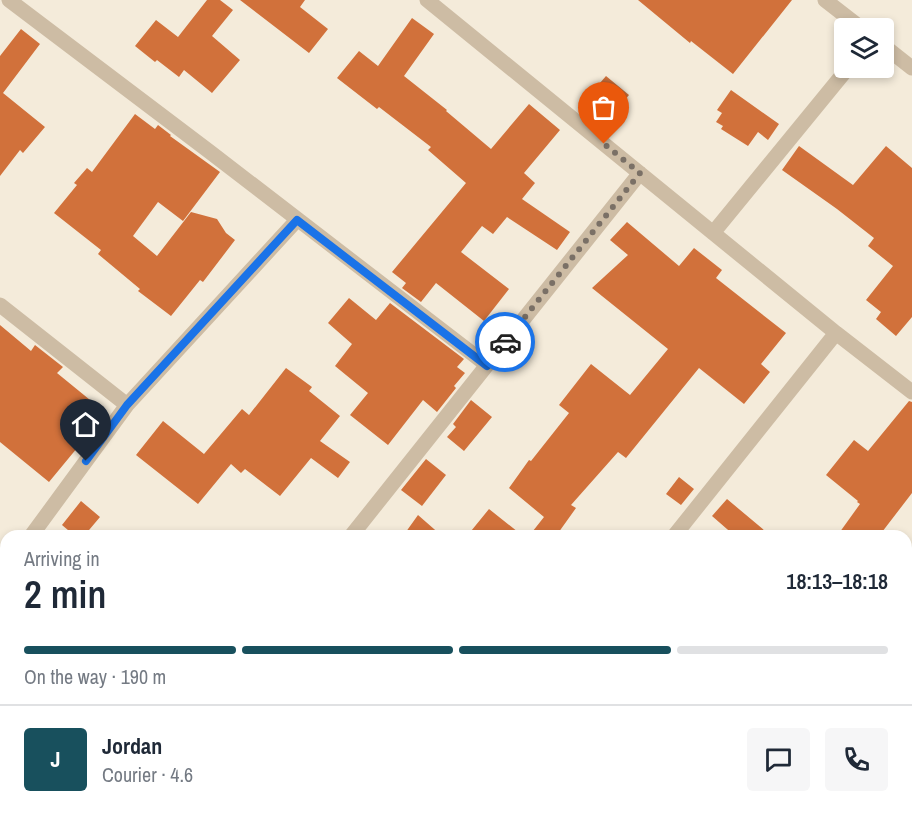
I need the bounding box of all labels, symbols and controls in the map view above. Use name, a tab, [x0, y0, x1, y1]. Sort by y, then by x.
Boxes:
map controls	[834, 18, 894, 78]
button: layers	[834, 18, 894, 78]
pin	[578, 82, 629, 144]
icon: bag	[587, 91, 620, 124]
courier	[475, 312, 535, 372]
icon: car	[489, 326, 522, 359]
pin	[60, 399, 111, 461]
icon: home	[69, 408, 102, 441]
text: Arriving in	[24, 545, 100, 572]
text: 18:13–18:18	[786, 566, 888, 596]
text: 2 min	[24, 568, 106, 620]
text: On the way · 190 m	[24, 663, 166, 690]
button: chat	[747, 728, 810, 791]
button: phone	[825, 728, 888, 791]
text: Jordan	[102, 731, 162, 761]
text: J	[50, 744, 61, 774]
text: Courier · 4.6	[102, 761, 193, 788]

